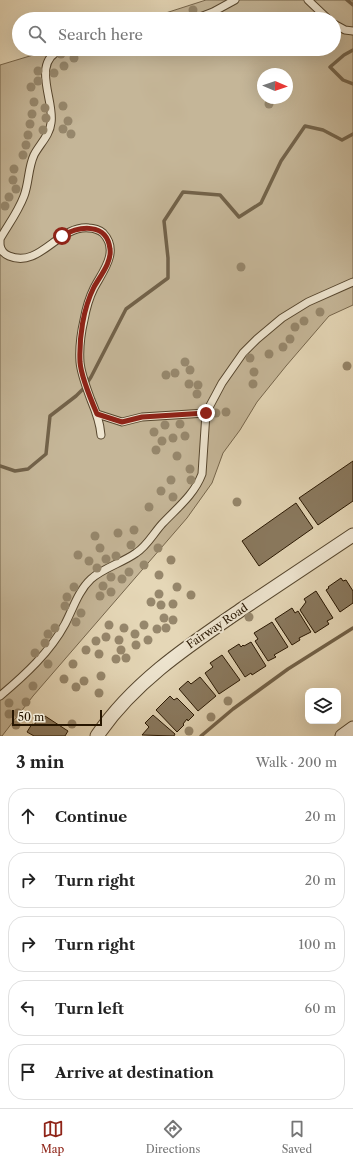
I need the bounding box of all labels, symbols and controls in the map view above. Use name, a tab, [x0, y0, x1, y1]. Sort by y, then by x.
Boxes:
search box	[12, 12, 341, 56]
icon: search	[26, 23, 48, 45]
text: Search here	[58, 25, 143, 44]
north arrow	[257, 68, 293, 104]
route start	[53, 227, 71, 245]
route end	[197, 404, 215, 422]
street label: Fairway Road	[184, 600, 250, 652]
map controls	[305, 688, 341, 724]
button: layers	[305, 688, 341, 724]
scale bar	[12, 708, 102, 727]
text: 50 m	[18, 710, 44, 724]
text: 3 min	[16, 752, 65, 772]
text: Walk · 200 m	[256, 754, 337, 770]
icon: ahead	[17, 805, 39, 827]
text: Continue	[55, 807, 127, 826]
text: 20 m	[305, 808, 336, 824]
icon: right	[17, 869, 39, 891]
text: Turn right	[55, 871, 135, 890]
text: 20 m	[305, 872, 336, 888]
icon: right	[17, 933, 39, 955]
text: Turn right	[55, 935, 135, 954]
text: 100 m	[298, 936, 336, 952]
icon: left	[17, 997, 39, 1019]
text: Turn left	[55, 999, 124, 1018]
text: 60 m	[305, 1000, 336, 1016]
icon: arrive	[17, 1061, 39, 1083]
text: Arrive at destination	[55, 1063, 214, 1082]
tab: Map	[41, 1118, 64, 1156]
tab: Directions	[146, 1118, 200, 1156]
tab: Saved	[282, 1118, 312, 1156]

